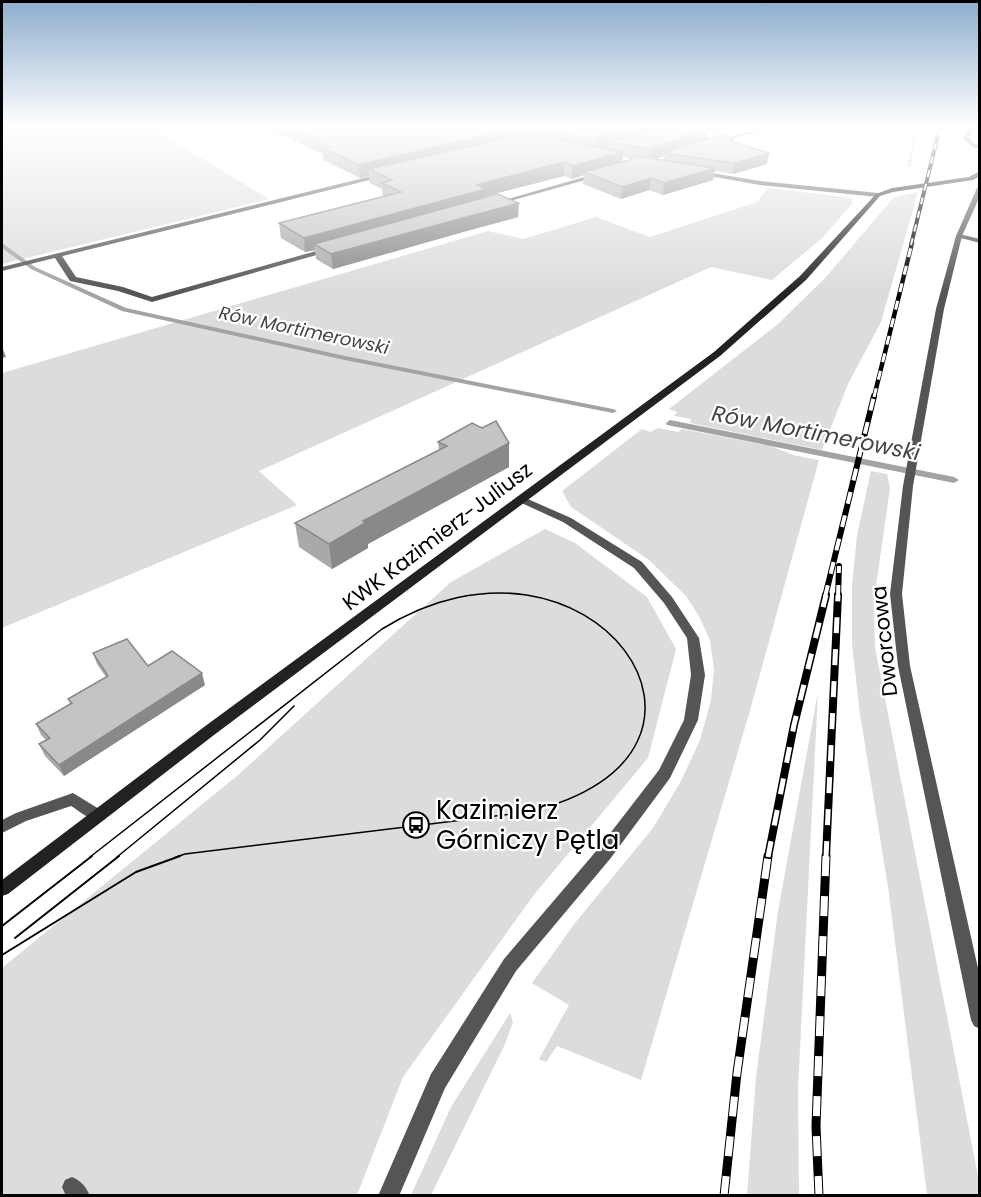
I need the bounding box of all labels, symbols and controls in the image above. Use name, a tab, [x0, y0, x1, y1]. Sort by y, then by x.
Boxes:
water label: Rów Mortimerowski	[217, 300, 392, 360]
water label: Rów Mortimerowski	[709, 398, 923, 469]
street label: KWK Kazimierz-Juliusz	[336, 455, 538, 617]
street label: Dworcowa	[864, 584, 904, 698]
place label: Kazimierz Górniczy Pętla	[436, 792, 619, 858]
bus stop icon: Kazimierz Górniczy Pętla	[401, 810, 431, 840]

